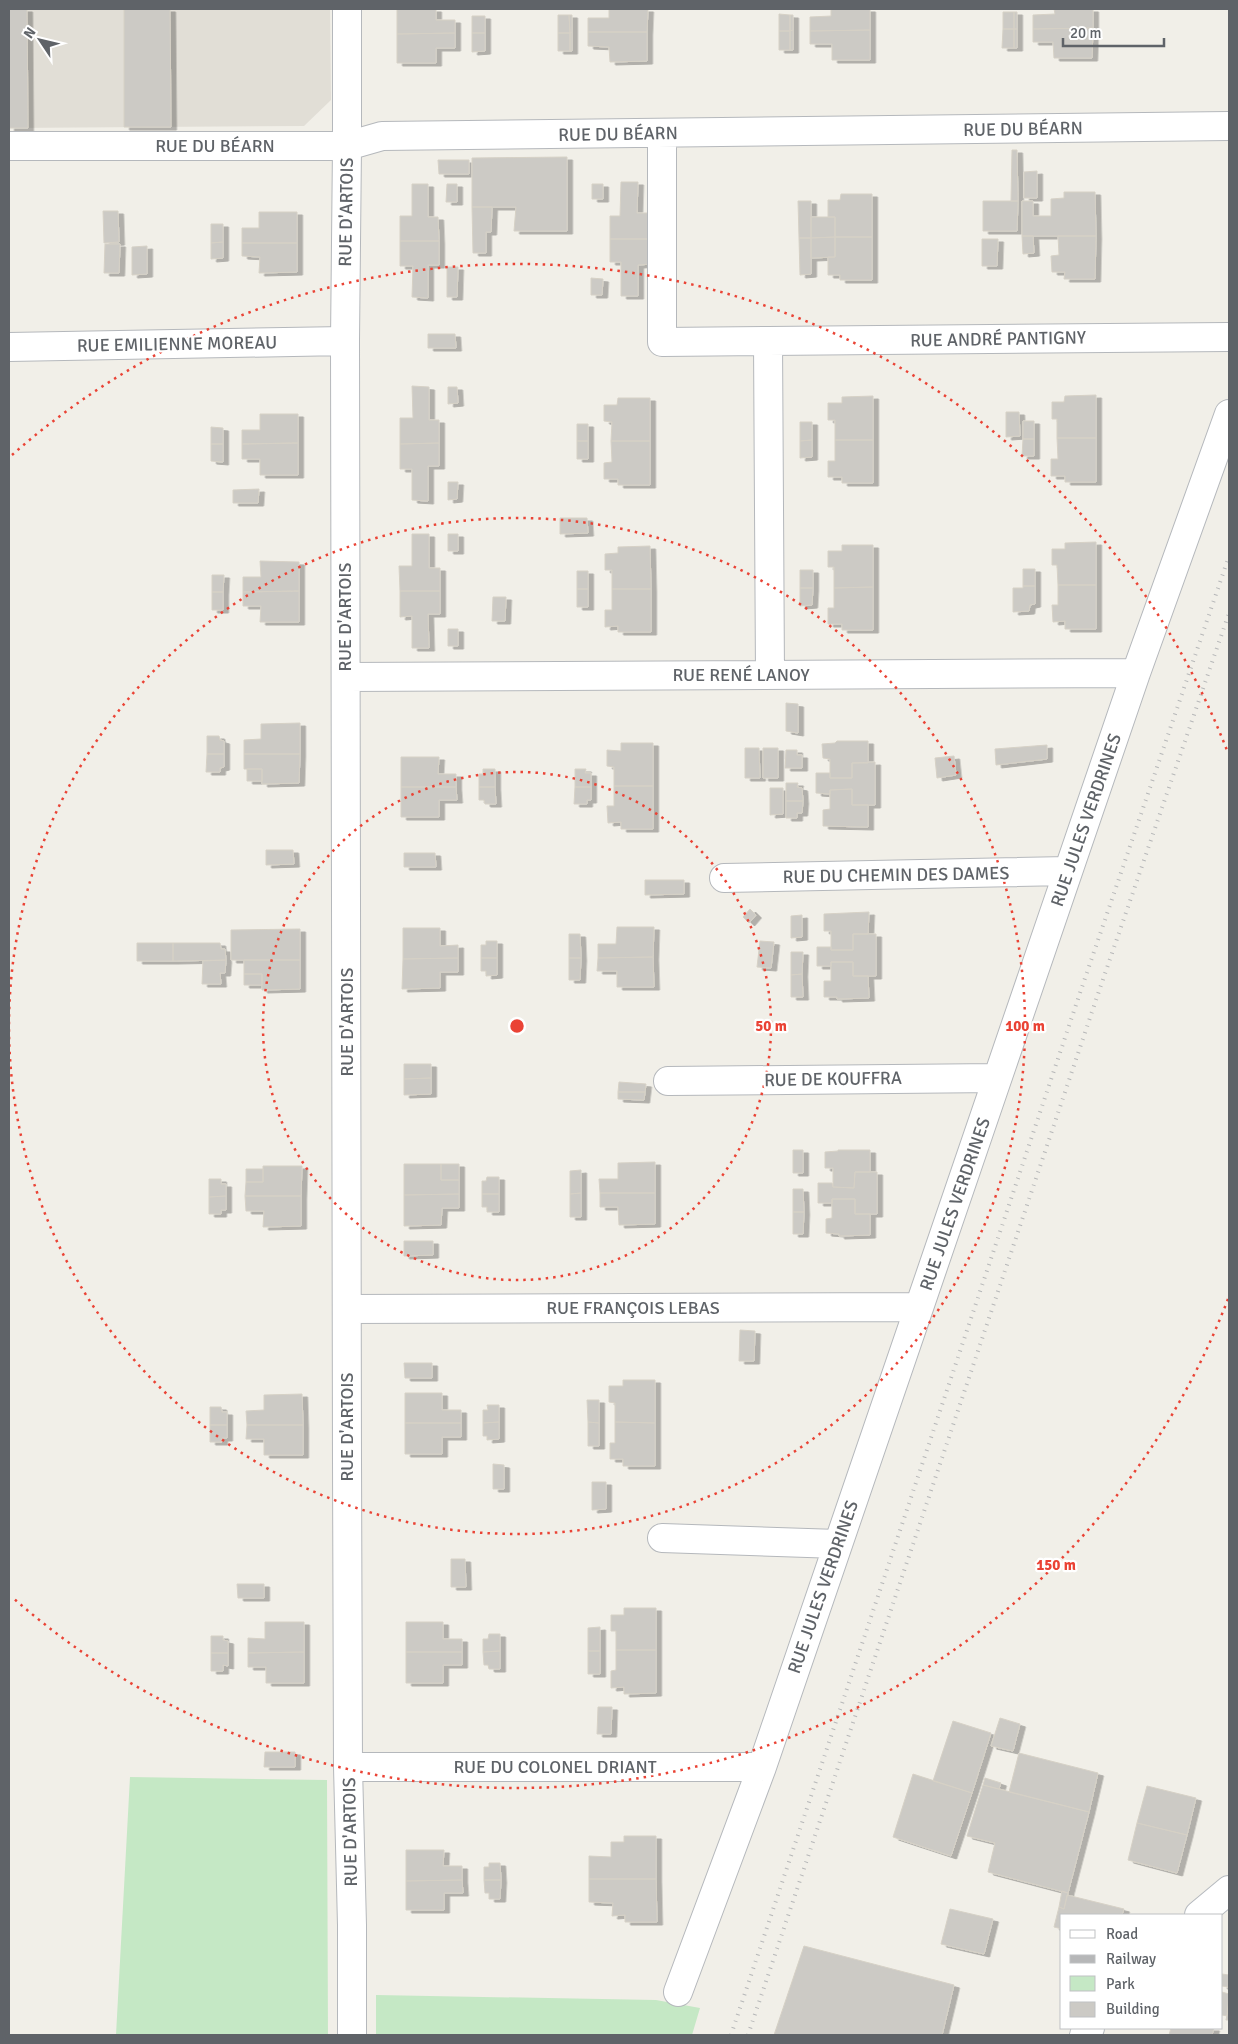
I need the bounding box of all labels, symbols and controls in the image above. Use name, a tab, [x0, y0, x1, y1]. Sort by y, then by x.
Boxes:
north arrow	[15, 15, 65, 65]
scale bar	[1063, 15, 1164, 47]
text: N	[20, 24, 40, 42]
text: 20 m	[1070, 24, 1101, 42]
street label: RUE DU BÉARN	[963, 117, 1083, 141]
street label: RUE DU BÉARN	[558, 122, 678, 146]
street label: RUE DU BÉARN	[155, 135, 275, 157]
street label: RUE D'ARTOIS	[334, 157, 358, 267]
street label: RUE ANDRÉ PANTIGNY	[910, 326, 1086, 352]
street label: RUE EMILIENNE MOREAU	[77, 331, 277, 357]
street label: RUE D'ARTOIS	[334, 562, 356, 672]
street label: RUE RENÉ LANOY	[672, 664, 810, 686]
street label: RUE JULES VERDRINES	[1046, 731, 1126, 909]
street label: RUE DU CHEMIN DES DAMES	[783, 862, 1009, 888]
street label: RUE D'ARTOIS	[336, 967, 358, 1077]
centre of rings	[508, 1017, 526, 1035]
text: 50 m	[755, 1017, 787, 1035]
text: 100 m	[1005, 1017, 1045, 1035]
street label: RUE DE KOUFFRA	[764, 1067, 902, 1091]
street label: RUE JULES VERDRINES	[915, 1115, 995, 1293]
street label: RUE FRANÇOIS LEBAS	[546, 1297, 720, 1319]
street label: RUE D'ARTOIS	[336, 1372, 358, 1482]
street label: RUE JULES VERDRINES	[783, 1498, 863, 1676]
text: 150 m	[1036, 1556, 1076, 1574]
street label: RUE DU COLONEL DRIANT	[453, 1756, 657, 1778]
street label: RUE D'ARTOIS	[338, 1777, 362, 1887]
legend	[1060, 1914, 1223, 2029]
text: Road	[1106, 1925, 1138, 1943]
text: Railway	[1106, 1950, 1156, 1968]
text: Park	[1106, 1975, 1135, 1993]
text: Building	[1106, 2000, 1160, 2018]

